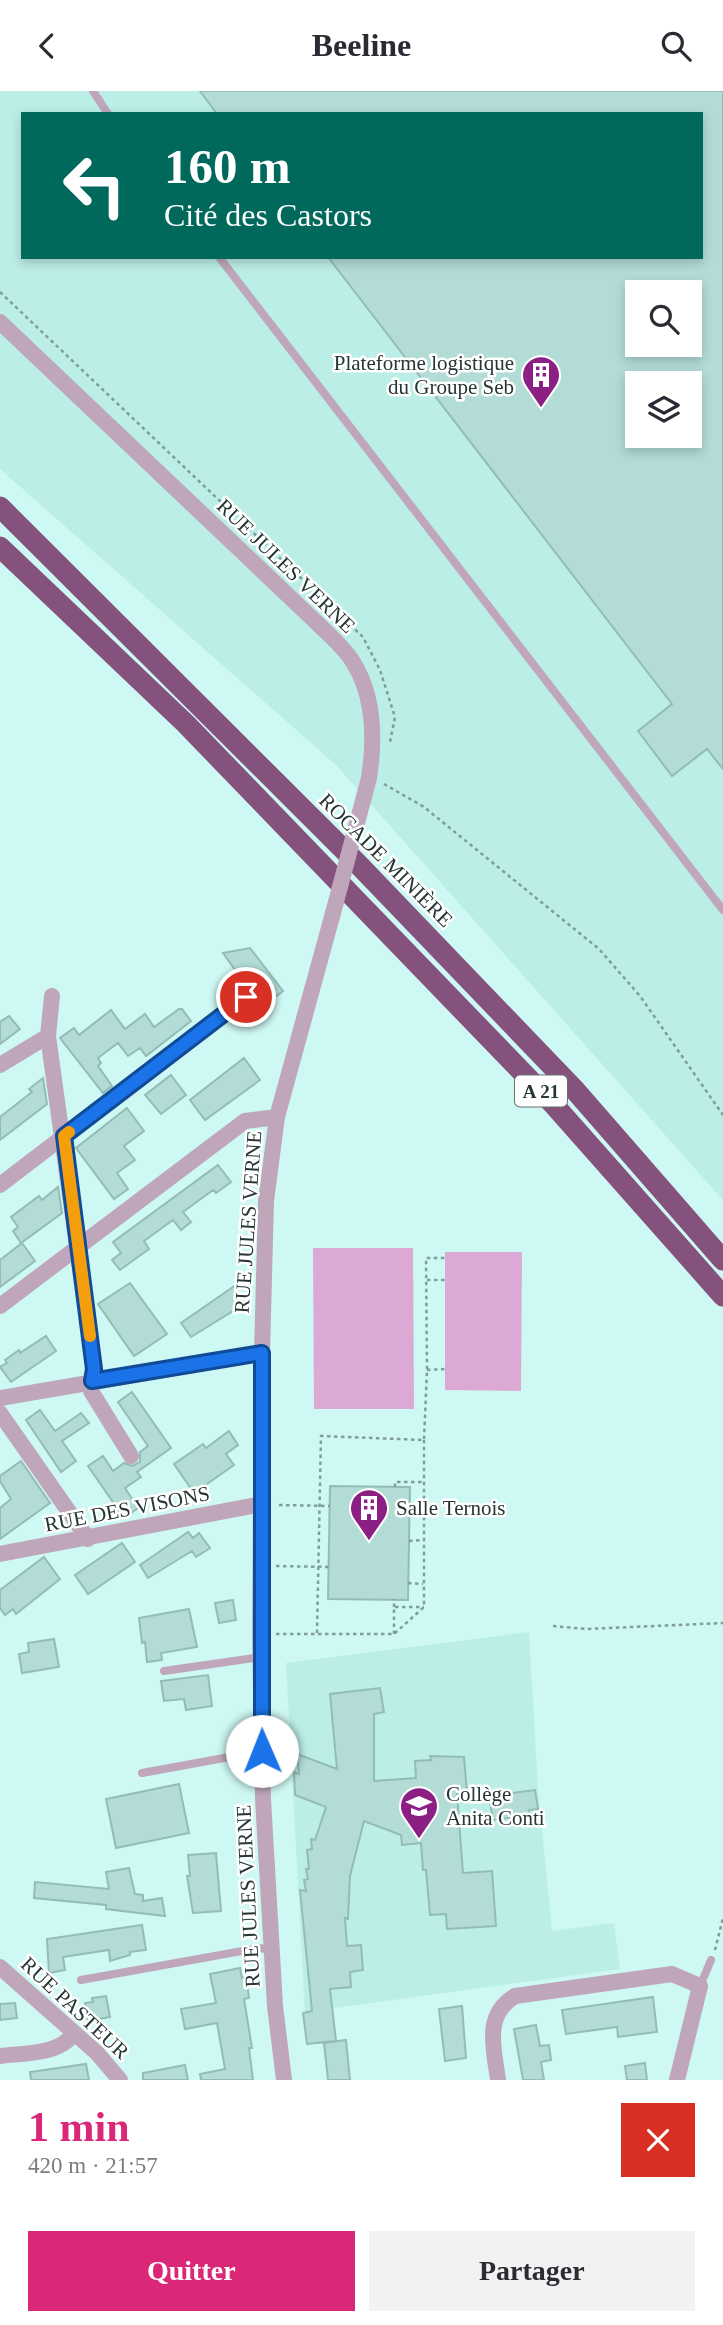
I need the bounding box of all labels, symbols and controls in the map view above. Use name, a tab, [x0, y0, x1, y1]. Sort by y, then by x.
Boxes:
icon: back	[28, 27, 66, 65]
text: Beeline	[312, 27, 411, 63]
icon: search	[657, 27, 695, 65]
text: 160 m	[164, 139, 291, 194]
icon: left	[49, 140, 140, 231]
text: Cité des Castors	[164, 197, 372, 233]
map controls	[625, 280, 702, 448]
button: search	[625, 280, 702, 357]
place label: Plateforme logistique du Groupe Seb	[334, 351, 514, 399]
building icon: Plateforme logistique du Groupe Seb	[520, 354, 562, 409]
button: layers	[625, 371, 702, 448]
street label: RUE JULES VERNE	[212, 494, 360, 638]
street label: ROCADE MINIÈRE	[314, 788, 458, 932]
pin	[216, 967, 276, 1027]
icon: arrive	[227, 978, 265, 1016]
road number: A 21	[515, 1075, 567, 1107]
street label: RUE JULES VERNE	[230, 1130, 266, 1314]
street label: RUE DES VISONS	[42, 1481, 212, 1537]
building icon: Salle Ternois	[348, 1487, 390, 1542]
place label: Salle Ternois	[396, 1496, 506, 1520]
position arrow	[225, 1714, 299, 1788]
place label: Collège Anita Conti	[446, 1782, 545, 1830]
school or university icon: Collège Anita Conti	[398, 1785, 440, 1840]
street label: RUE JULES VERNE	[231, 1804, 265, 1988]
street label: RUE PASTEUR	[16, 1952, 134, 2064]
button: close	[621, 2103, 695, 2177]
text: 1 min	[28, 2104, 130, 2150]
text: 420 m · 21:57	[28, 2153, 158, 2178]
button: Quitter	[28, 2231, 355, 2311]
button: Partager	[369, 2231, 695, 2311]

